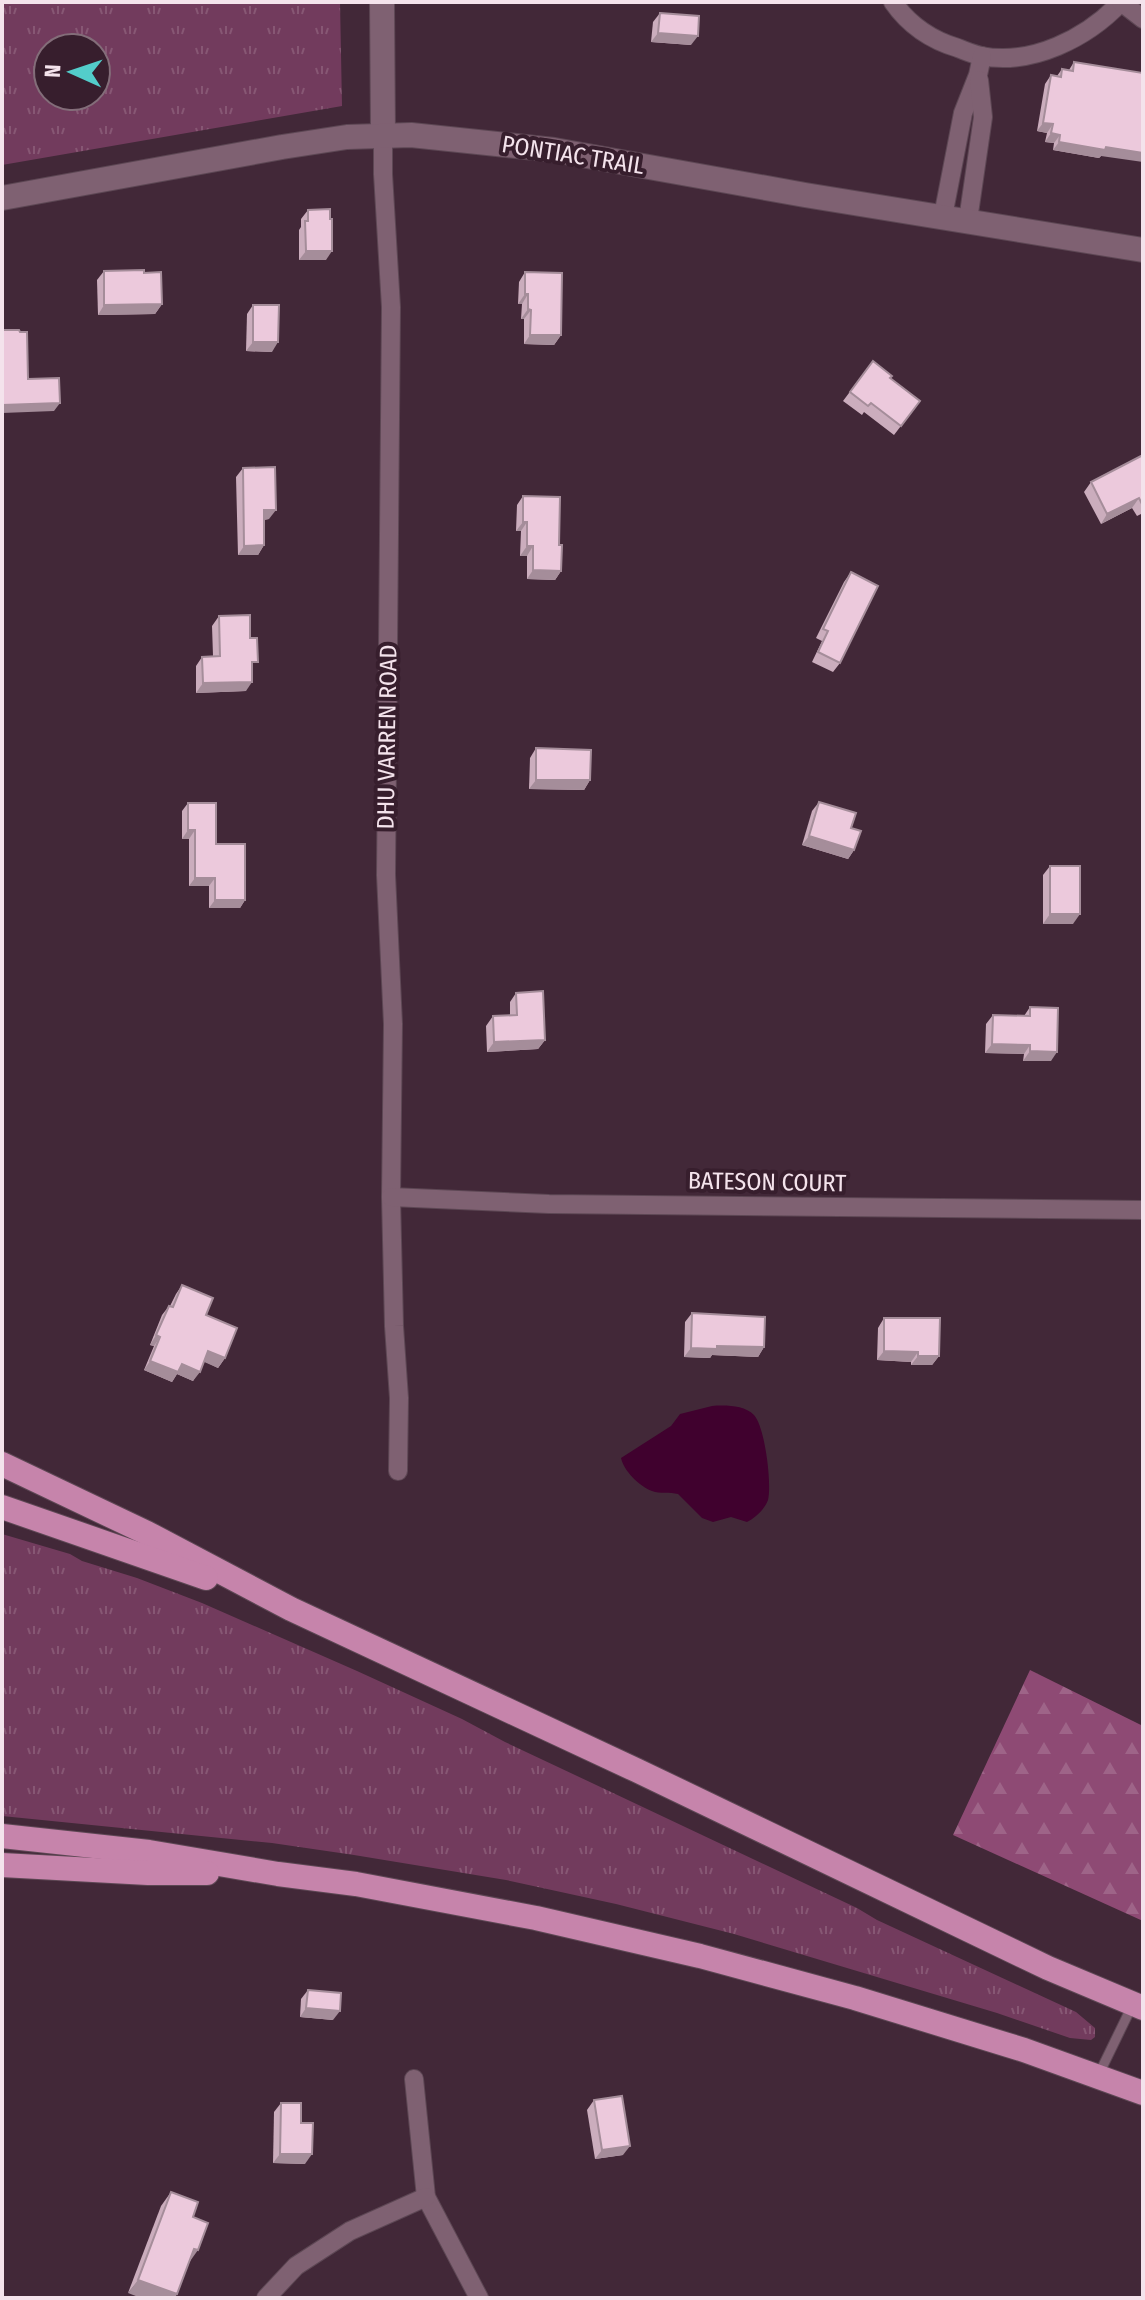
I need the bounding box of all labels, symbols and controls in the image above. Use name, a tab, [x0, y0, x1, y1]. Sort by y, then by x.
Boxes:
north arrow	[32, 32, 112, 112]
text: N	[39, 64, 66, 78]
street label: PONTIAC TRAIL	[500, 130, 646, 180]
street label: DHU VARREN ROAD	[371, 644, 403, 830]
street label: BATESON COURT	[688, 1167, 846, 1197]

